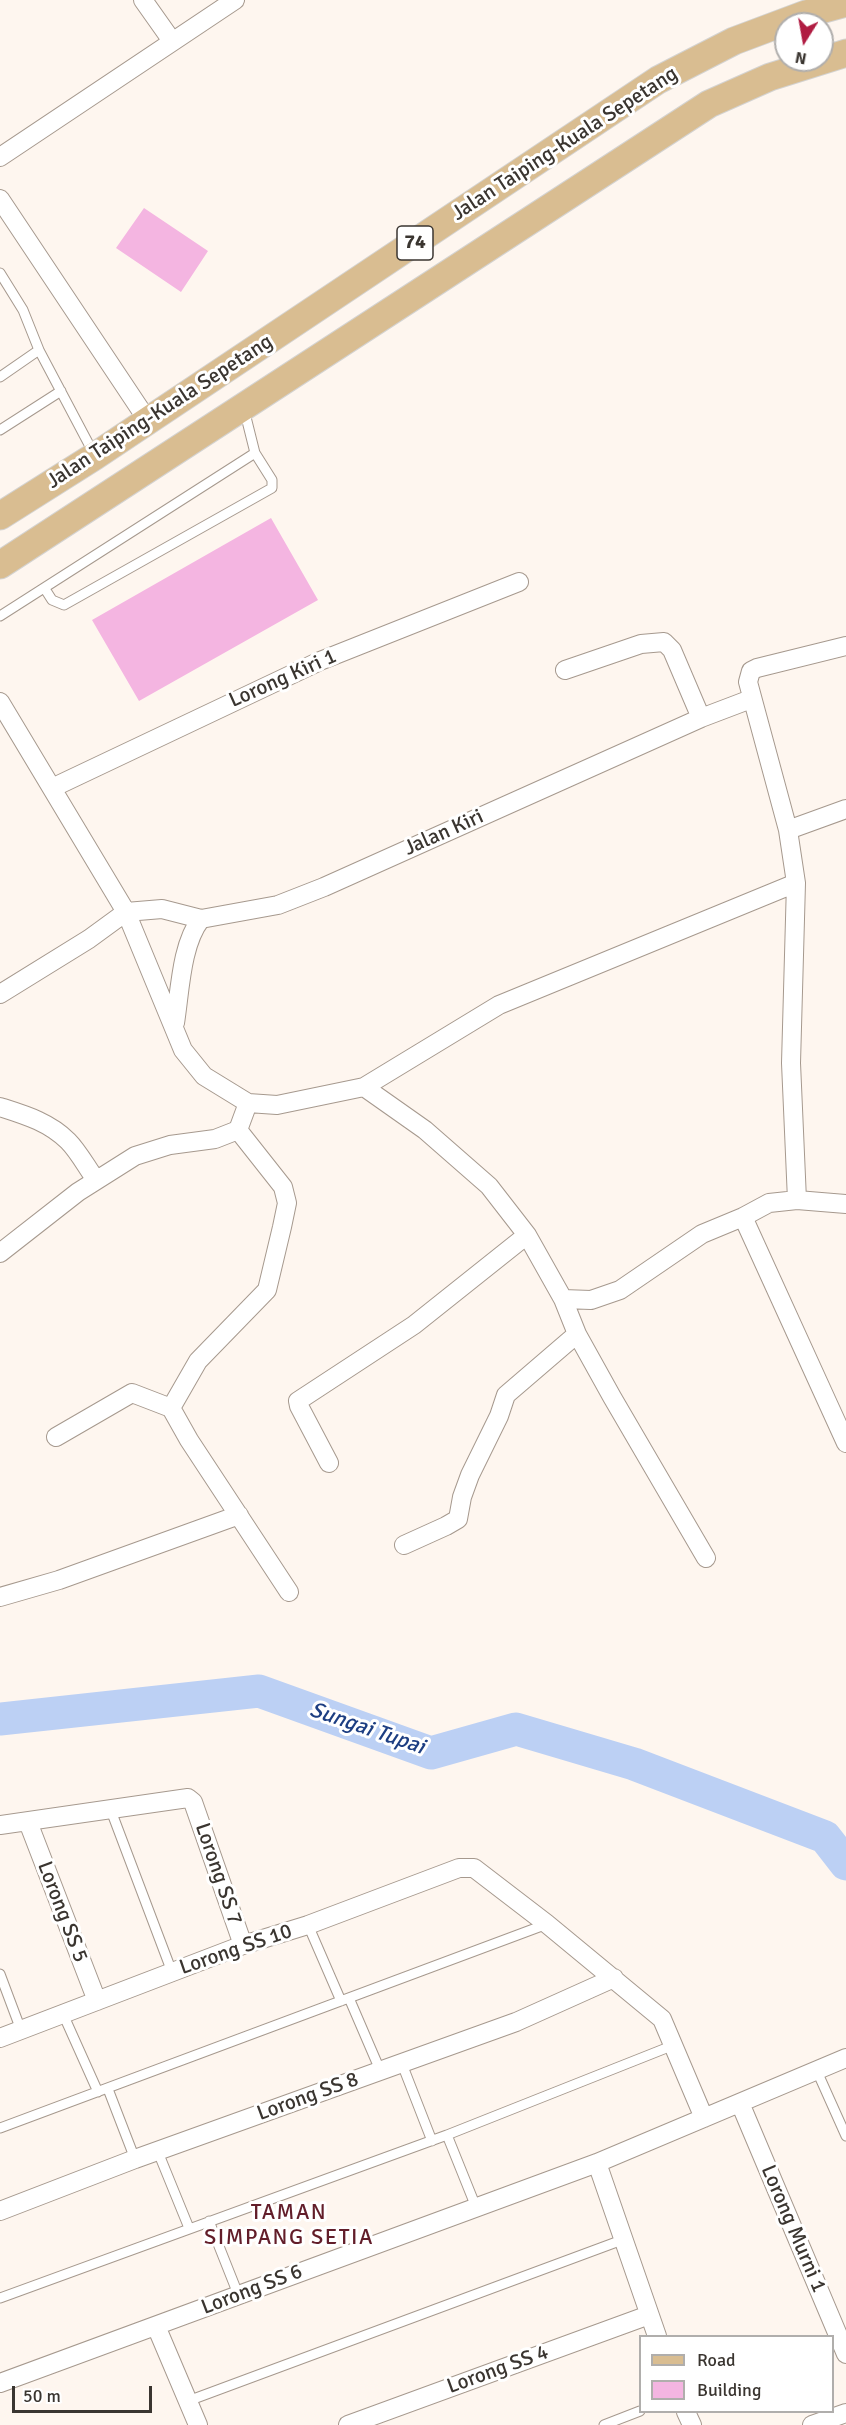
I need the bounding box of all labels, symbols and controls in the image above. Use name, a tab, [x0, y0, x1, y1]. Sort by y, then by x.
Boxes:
north arrow	[774, 12, 834, 72]
text: N	[794, 47, 808, 69]
street label: Jalan Taiping-Kuala Sepetang	[447, 61, 683, 227]
road number: 74	[397, 226, 433, 260]
street label: Jalan Taiping-Kuala Sepetang	[42, 329, 278, 495]
street label: Lorong Kiri 1	[225, 644, 341, 714]
street label: Jalan Kiri	[400, 804, 488, 862]
water label: Sungai Tupai	[306, 1697, 428, 1761]
street label: Lorong SS 7	[189, 1820, 247, 1928]
street label: Lorong SS 5	[31, 1858, 93, 1966]
street label: Lorong SS 10	[176, 1919, 296, 1981]
street label: Lorong SS 8	[254, 2067, 362, 2127]
street label: Lorong Murni 1	[755, 2161, 831, 2297]
district label: TAMAN SIMPANG SETIA	[204, 2200, 374, 2252]
street label: Lorong SS 6	[198, 2259, 306, 2321]
legend	[639, 2335, 834, 2413]
street label: Lorong SS 4	[444, 2340, 552, 2400]
text: Road	[697, 2349, 736, 2371]
scale bar	[15, 2374, 154, 2412]
text: Building	[697, 2379, 761, 2401]
text: 50 m	[23, 2385, 61, 2407]

